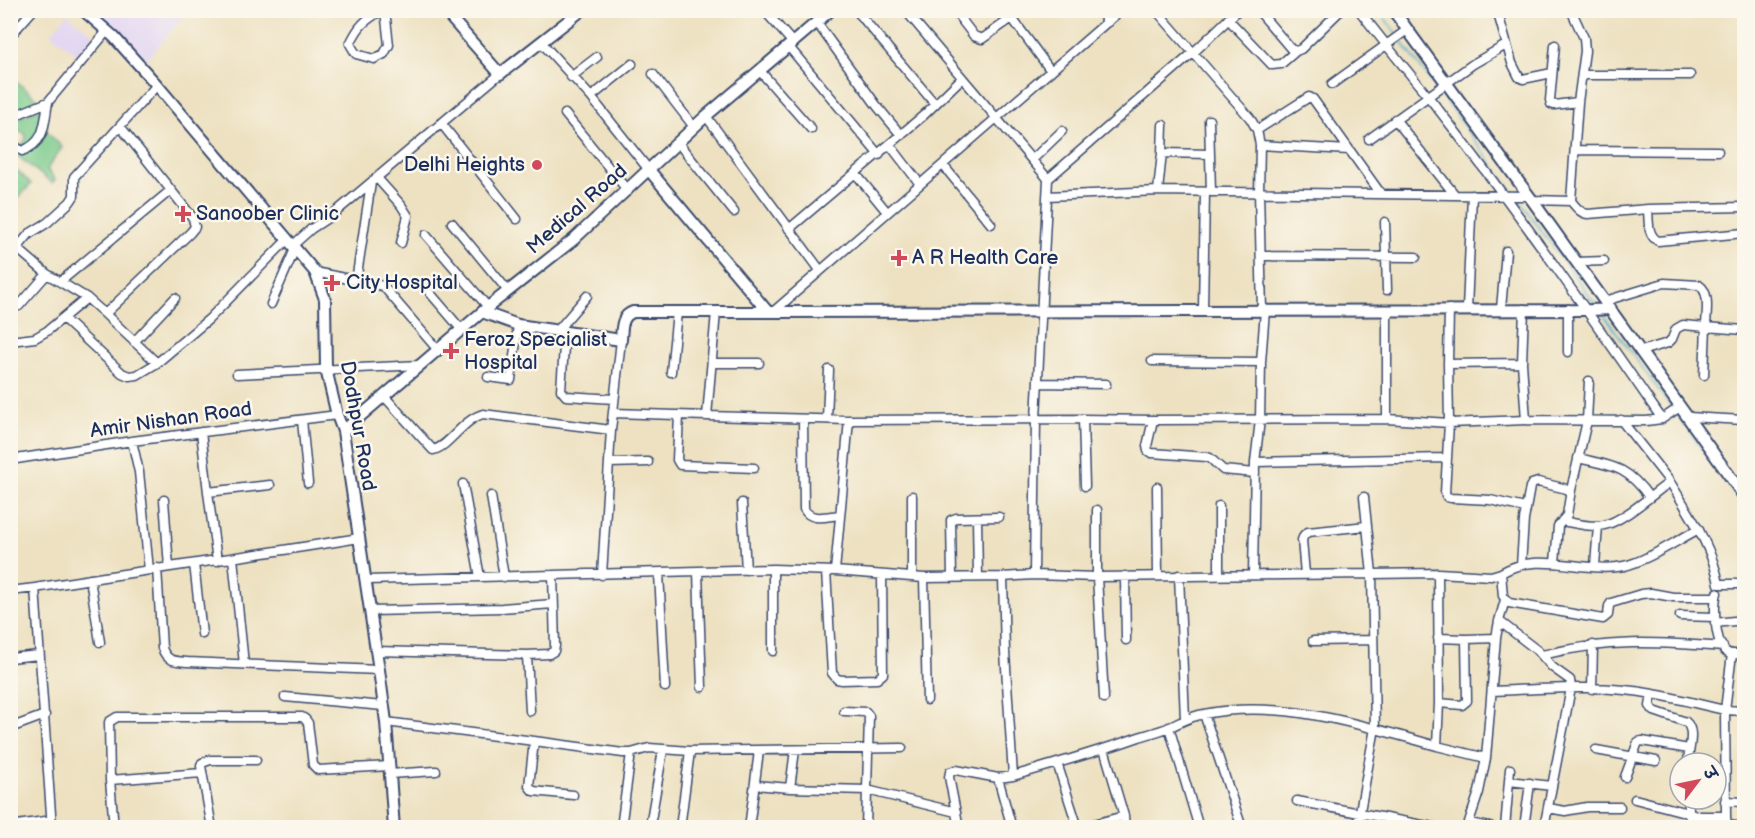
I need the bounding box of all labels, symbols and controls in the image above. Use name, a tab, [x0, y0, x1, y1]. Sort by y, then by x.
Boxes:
place label: Delhi Heights	[404, 153, 525, 177]
marker: Delhi Heights	[530, 158, 544, 172]
street label: Medical Road	[522, 159, 632, 259]
place label: Sanoober Clinic	[196, 202, 339, 226]
marker: Sanoober Clinic	[174, 205, 192, 223]
place label: A R Health Care	[912, 246, 1058, 270]
marker: A R Health Care	[890, 249, 908, 267]
place label: City Hospital	[346, 271, 458, 295]
marker: City Hospital	[323, 274, 341, 292]
place label: Feroz Specialist Hospital	[464, 328, 607, 375]
marker: Feroz Specialist Hospital	[442, 342, 460, 360]
street label: Dodhpur Road	[335, 359, 381, 493]
street label: Amir Nishan Road	[89, 397, 253, 443]
north arrow	[1668, 751, 1728, 811]
text: उ	[1698, 763, 1721, 785]

